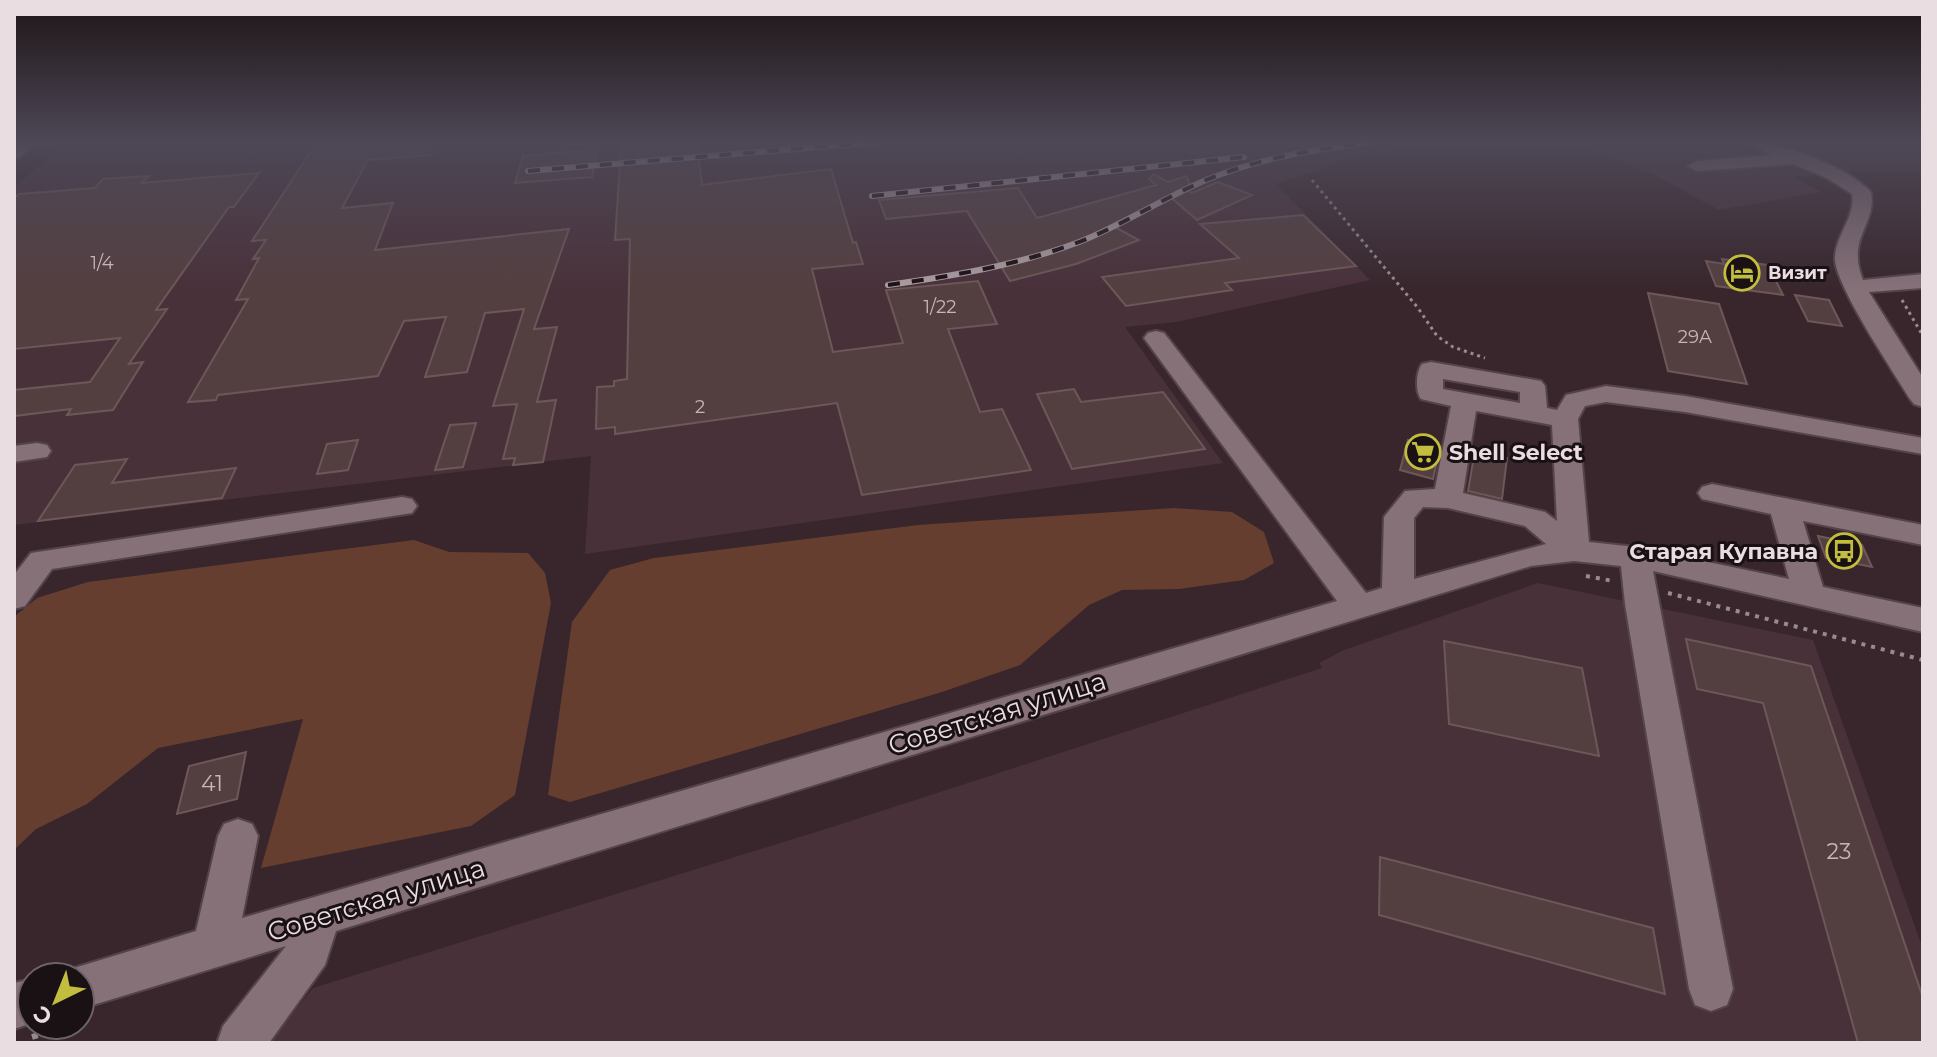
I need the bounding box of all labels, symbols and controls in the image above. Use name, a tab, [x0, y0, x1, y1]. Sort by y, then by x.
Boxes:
house number: 1/4	[90, 252, 114, 274]
hotel icon: Визит	[1723, 254, 1761, 292]
place label: Визит	[1768, 262, 1827, 284]
house number: 1/22	[924, 296, 956, 318]
house number: 29А	[1678, 326, 1713, 348]
house number: 2	[695, 396, 705, 418]
supermarket icon: Shell Select	[1404, 433, 1442, 471]
place label: Shell Select	[1449, 439, 1583, 466]
bus stop icon: Старая Купавна	[1825, 532, 1863, 570]
place label: Старая Купавна	[1629, 538, 1818, 565]
street label: Советская улица	[884, 665, 1110, 761]
house number: 41	[201, 770, 223, 797]
house number: 23	[1827, 838, 1851, 865]
street label: Советская улица	[263, 852, 489, 948]
north arrow	[16, 961, 96, 1041]
text: С	[28, 1000, 58, 1031]

